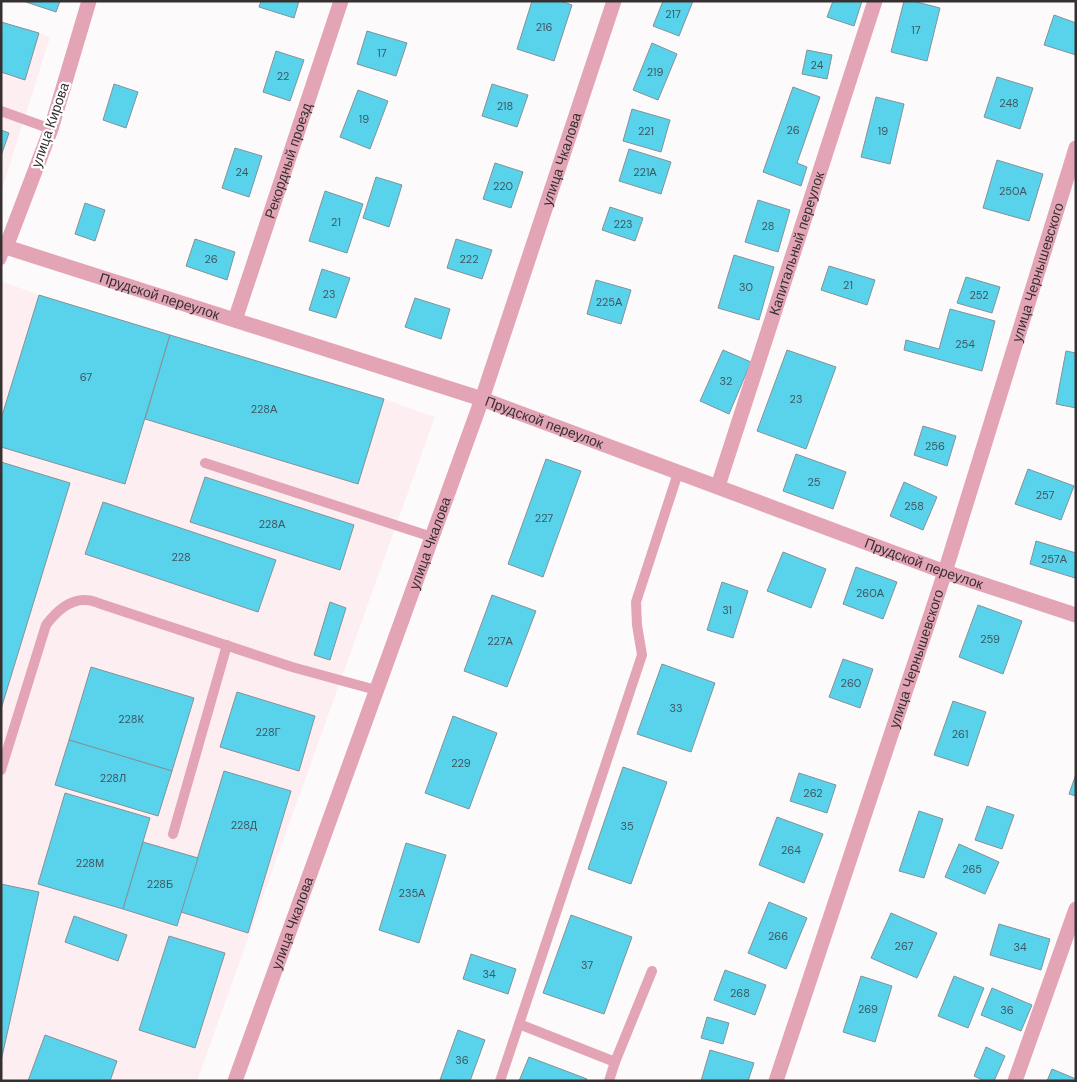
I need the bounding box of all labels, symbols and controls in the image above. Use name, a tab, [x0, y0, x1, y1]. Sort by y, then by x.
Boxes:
house number: 217	[665, 7, 681, 21]
house number: 216	[536, 20, 552, 34]
house number: 17	[911, 23, 921, 37]
house number: 17	[377, 46, 387, 60]
house number: 24	[811, 58, 824, 72]
house number: 219	[647, 65, 663, 79]
house number: 22	[277, 69, 289, 83]
street label: улица Кирова	[27, 80, 73, 170]
house number: 248	[999, 96, 1019, 110]
house number: 218	[497, 99, 513, 113]
street label: Рекордный проезд	[260, 101, 316, 221]
street label: улица Чкалова	[538, 110, 585, 208]
house number: 19	[359, 112, 369, 126]
house number: 26	[786, 123, 800, 137]
house number: 221	[638, 124, 654, 138]
house number: 19	[878, 124, 888, 138]
house number: 24	[236, 165, 249, 179]
house number: 221А	[633, 165, 657, 179]
street label: Капитальный переулок	[765, 168, 828, 318]
house number: 220	[493, 179, 513, 193]
house number: 250А	[999, 184, 1028, 198]
street label: улица Чернышевского	[1008, 200, 1068, 344]
house number: 21	[331, 215, 341, 229]
house number: 223	[613, 217, 633, 231]
house number: 28	[762, 219, 774, 233]
house number: 26	[204, 252, 218, 266]
house number: 222	[459, 252, 479, 266]
street label: Прудской переулок	[97, 268, 223, 324]
house number: 21	[843, 278, 853, 292]
house number: 30	[739, 280, 753, 294]
house number: 23	[323, 287, 335, 301]
house number: 252	[969, 288, 989, 302]
house number: 225А	[596, 295, 623, 309]
house number: 254	[955, 337, 975, 351]
house number: 67	[80, 370, 92, 384]
house number: 32	[720, 374, 732, 388]
street label: Прудской переулок	[483, 392, 607, 453]
house number: 23	[790, 392, 802, 406]
house number: 228А	[251, 402, 278, 416]
house number: 256	[925, 439, 945, 453]
house number: 25	[807, 475, 821, 489]
house number: 257	[1036, 488, 1054, 502]
street label: улица Чкалова	[405, 494, 455, 592]
house number: 258	[904, 499, 924, 513]
house number: 227	[535, 511, 553, 525]
house number: 228А	[259, 517, 286, 531]
street label: Прудской переулок	[862, 534, 986, 593]
house number: 228	[171, 550, 191, 564]
house number: 257А	[1041, 552, 1068, 566]
house number: 260А	[856, 586, 885, 600]
street label: улица Чернышевского	[885, 587, 948, 730]
house number: 31	[722, 603, 732, 617]
house number: 259	[980, 632, 1000, 646]
house number: 227А	[487, 634, 514, 648]
house number: 260	[841, 676, 861, 690]
house number: 33	[669, 701, 683, 715]
house number: 228К	[118, 712, 144, 726]
house number: 228Г	[255, 725, 281, 739]
house number: 261	[952, 727, 968, 741]
house number: 229	[451, 756, 471, 770]
house number: 228Л	[100, 771, 126, 785]
house number: 262	[803, 786, 823, 800]
house number: 228Д	[231, 818, 258, 832]
house number: 35	[620, 819, 634, 833]
house number: 264	[781, 843, 801, 857]
house number: 228М	[76, 856, 104, 870]
house number: 265	[962, 862, 982, 876]
street label: улица Чкалова	[267, 874, 317, 972]
house number: 228Б	[147, 877, 173, 891]
house number: 235А	[399, 886, 426, 900]
house number: 266	[768, 929, 788, 943]
house number: 267	[895, 939, 914, 953]
house number: 34	[1013, 940, 1027, 954]
house number: 37	[581, 958, 593, 972]
house number: 34	[482, 967, 496, 981]
house number: 268	[730, 986, 750, 1000]
house number: 269	[858, 1002, 878, 1016]
house number: 36	[1000, 1003, 1014, 1017]
house number: 36	[455, 1053, 469, 1067]

